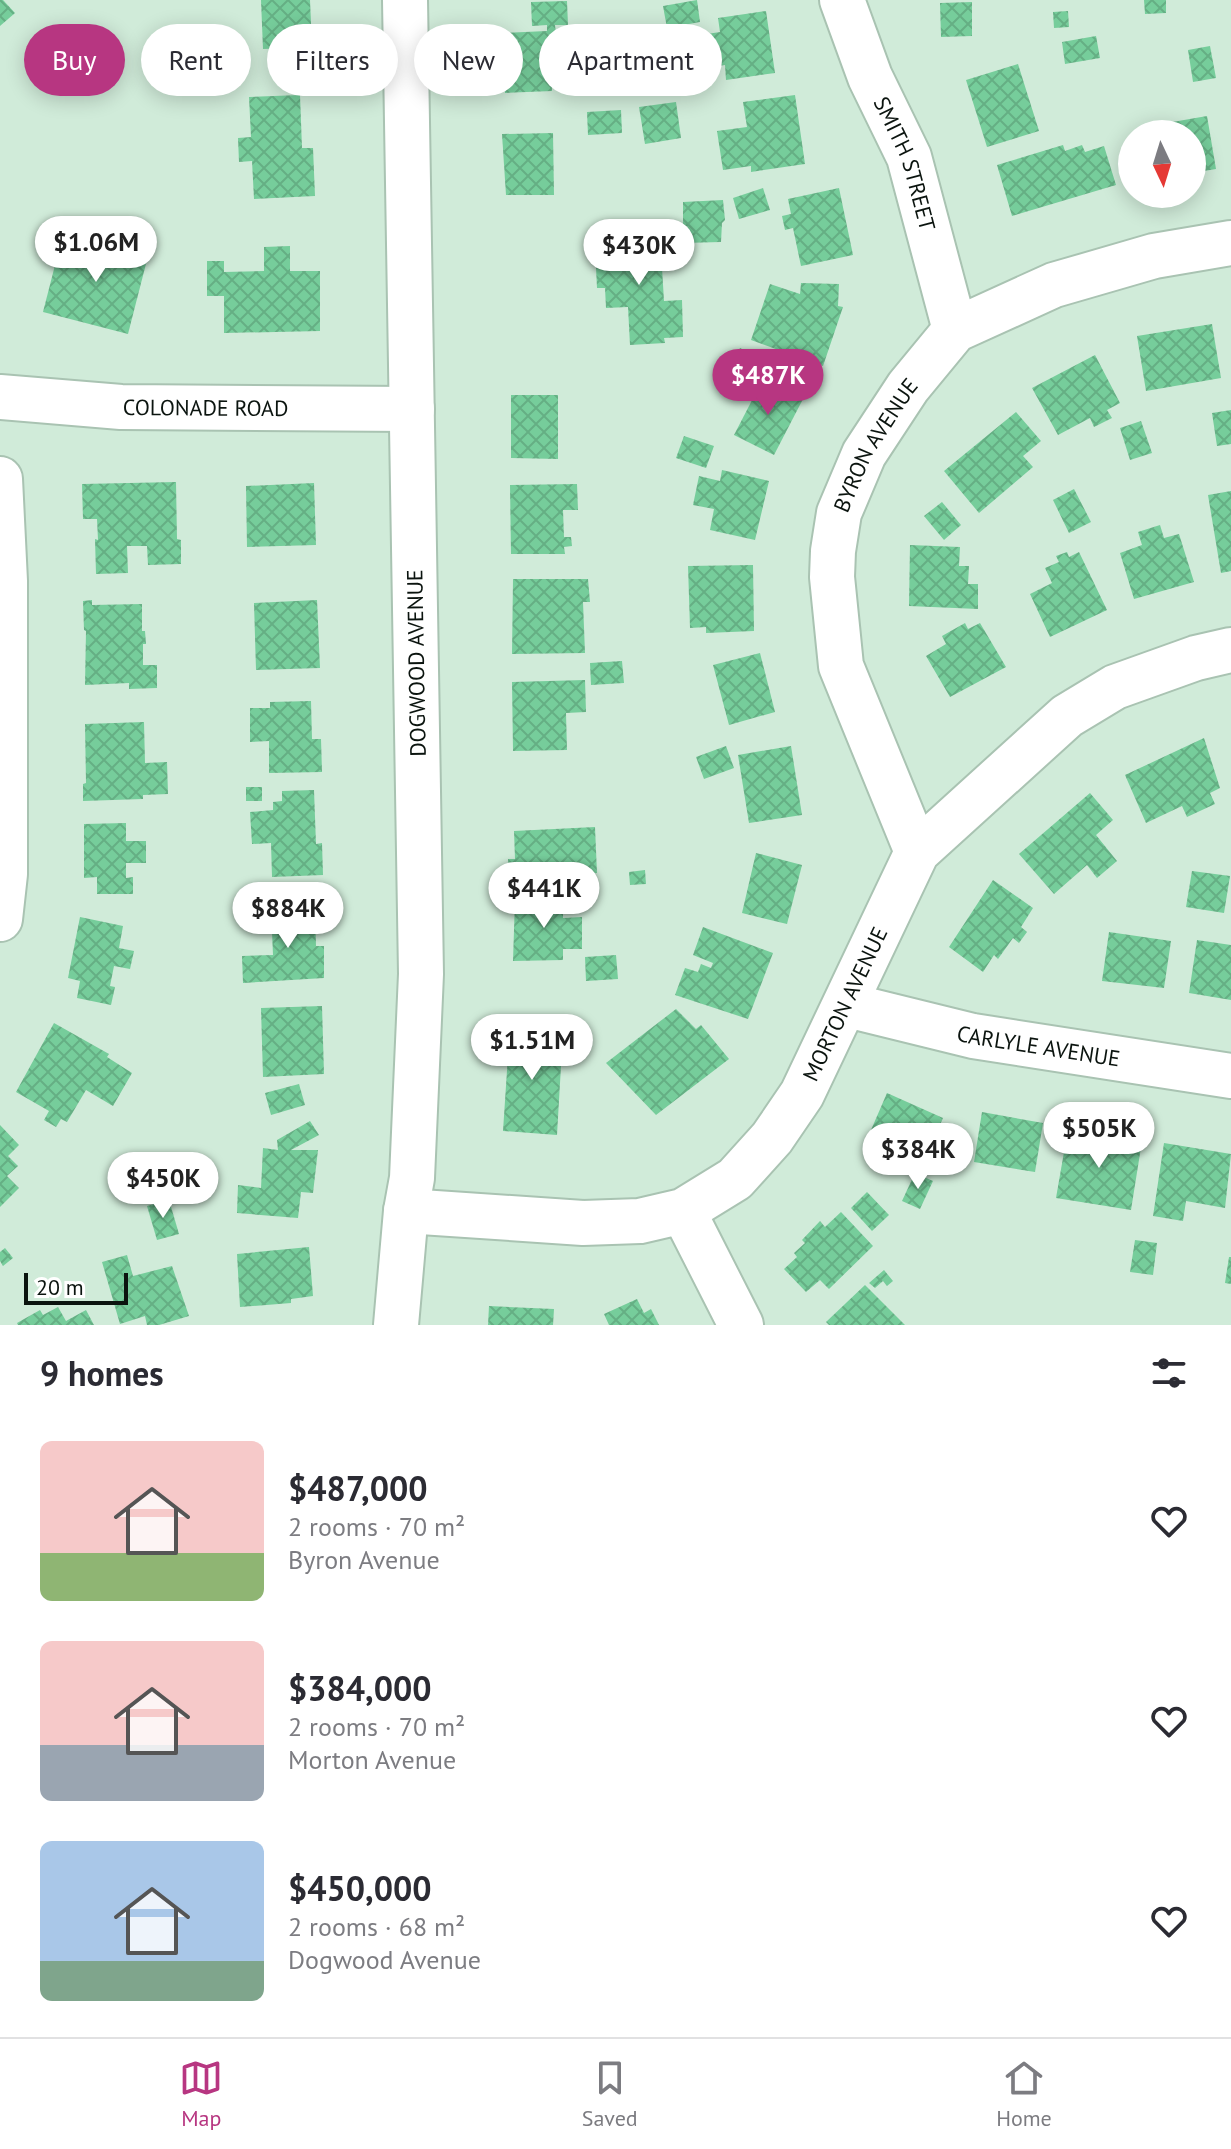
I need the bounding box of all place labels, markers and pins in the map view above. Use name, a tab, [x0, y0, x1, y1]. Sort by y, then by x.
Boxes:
pin: $1.06M	[31, 216, 161, 284]
pin: $430K	[583, 219, 695, 287]
pin: $487K	[712, 349, 824, 417]
pin: $441K	[488, 862, 600, 930]
pin: $884K	[232, 882, 344, 950]
pin: $1.51M	[467, 1014, 597, 1082]
pin: $505K	[1043, 1102, 1155, 1170]
pin: $384K	[862, 1123, 974, 1191]
pin: $450K	[107, 1152, 219, 1220]

